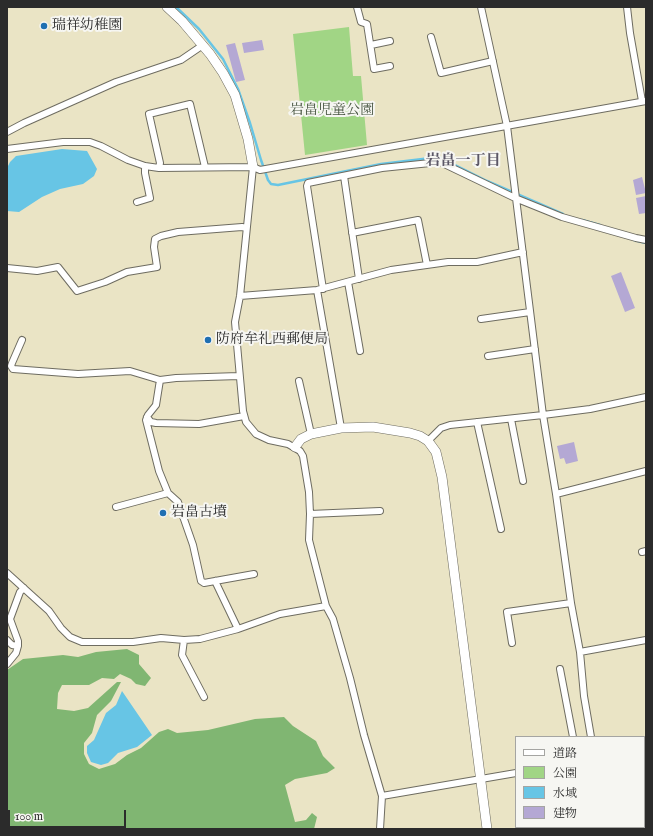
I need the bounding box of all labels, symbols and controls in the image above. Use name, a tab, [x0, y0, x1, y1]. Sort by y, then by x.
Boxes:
place label: 瑞祥幼稚園	[52, 18, 122, 34]
marker: 瑞祥幼稚園	[39, 21, 49, 31]
park label: 岩畠児童公園	[290, 103, 374, 119]
district label: 岩畠一丁目	[426, 153, 500, 171]
place label: 防府牟礼西郵便局	[216, 332, 328, 348]
marker: 防府牟礼西郵便局	[203, 335, 213, 345]
place label: 岩畠古墳	[171, 505, 227, 521]
marker: 岩畠古墳	[158, 508, 168, 518]
legend	[515, 736, 645, 828]
text: 道路	[553, 746, 577, 761]
text: 公園	[553, 766, 577, 781]
text: 水域	[553, 786, 577, 801]
scale bar	[10, 802, 128, 828]
text: 建物	[553, 806, 577, 821]
text: 100 m	[15, 809, 43, 824]

